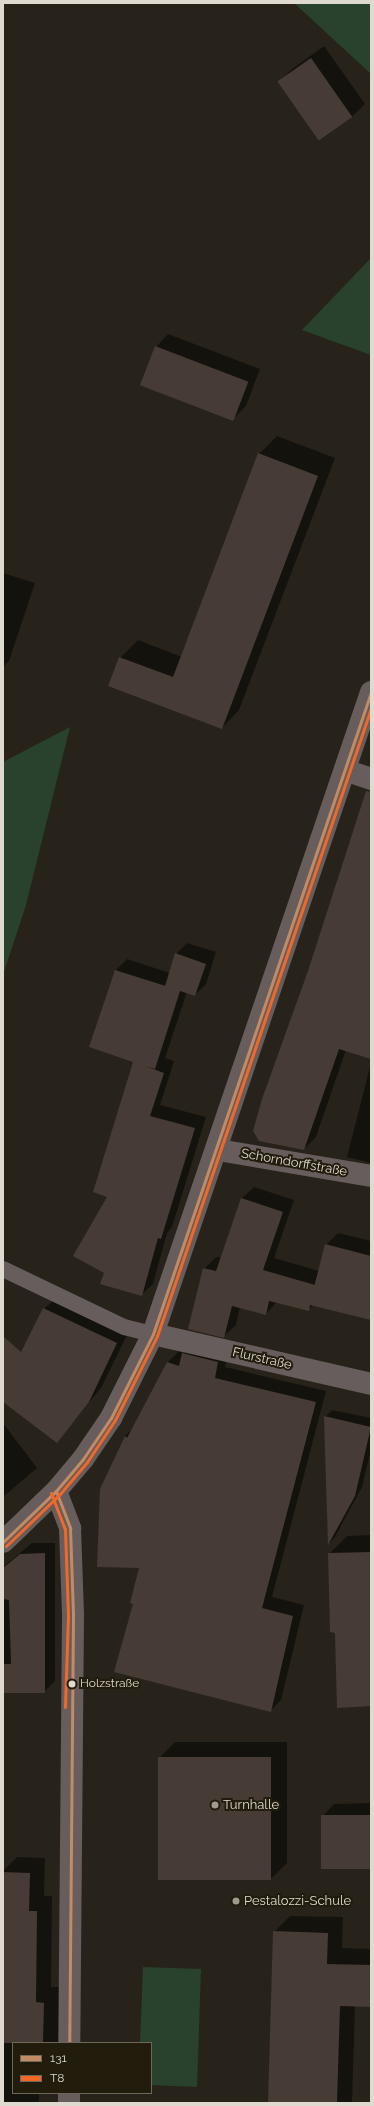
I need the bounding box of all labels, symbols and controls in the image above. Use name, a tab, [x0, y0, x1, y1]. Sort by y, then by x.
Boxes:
street label: Schorndorffstraße	[240, 1146, 348, 1180]
street label: Flurstraße	[231, 1345, 293, 1373]
place label: Holzstraße	[80, 1677, 139, 1691]
marker: Holzstraße	[67, 1679, 77, 1689]
place label: Turnhalle	[223, 1797, 279, 1813]
marker: Turnhalle	[210, 1800, 220, 1810]
place label: Pestalozzi-Schule	[244, 1893, 351, 1909]
marker: Pestalozzi-Schule	[231, 1896, 241, 1906]
legend	[12, 2042, 152, 2094]
text: 131	[50, 2051, 67, 2065]
text: T8	[50, 2071, 64, 2085]

